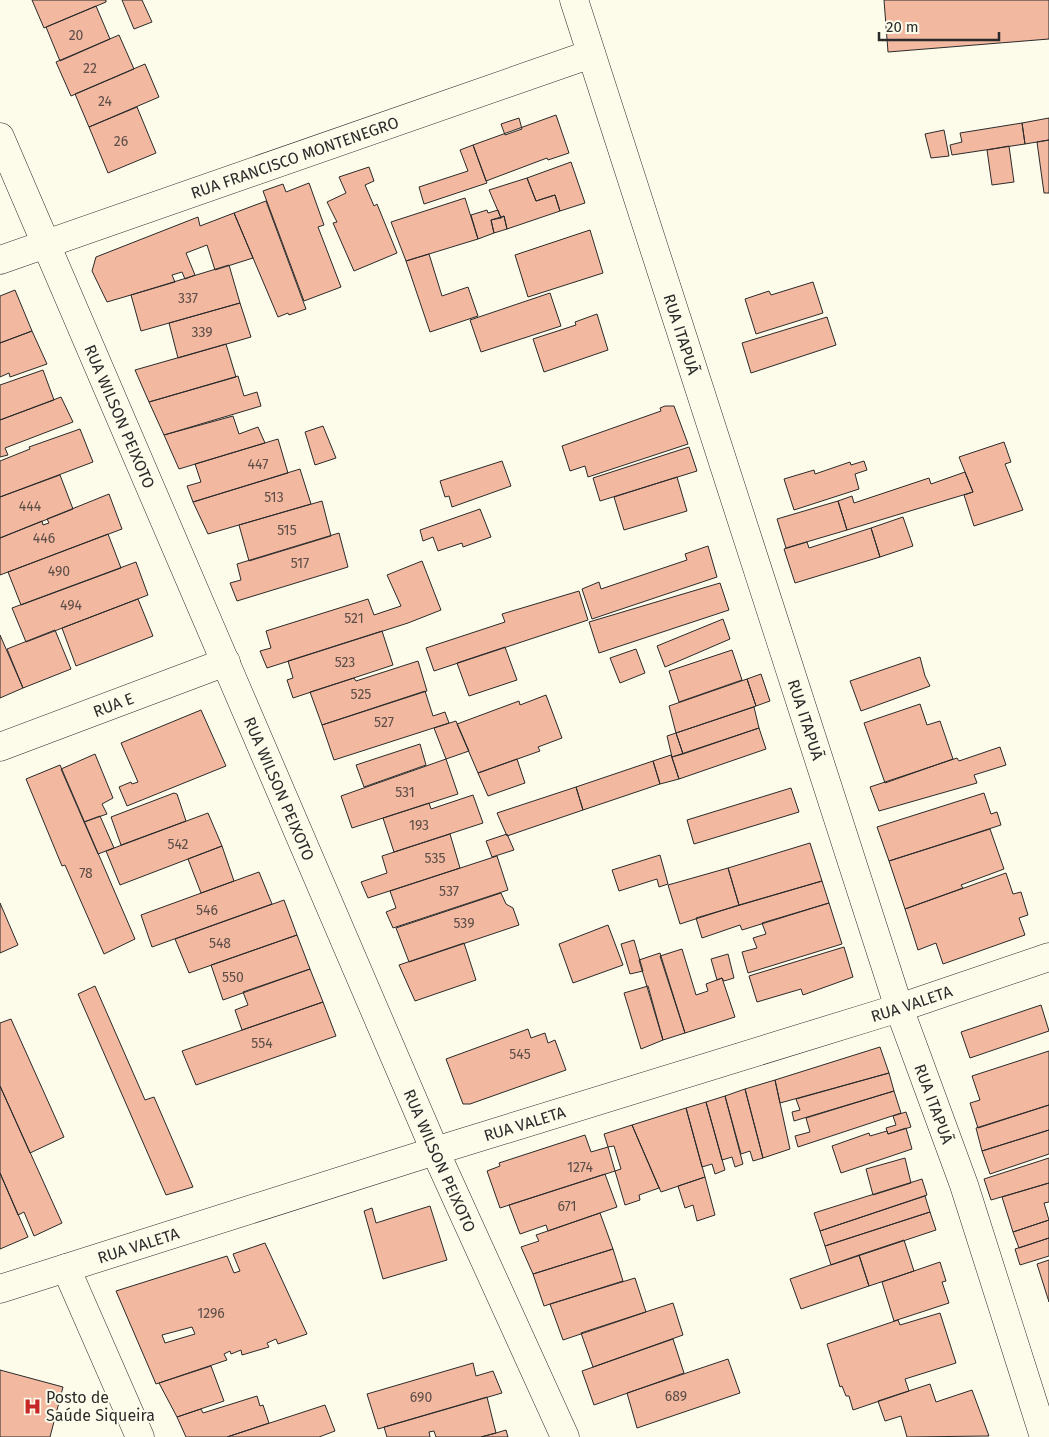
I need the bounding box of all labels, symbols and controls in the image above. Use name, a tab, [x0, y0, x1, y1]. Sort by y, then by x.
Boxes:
scale bar	[879, 10, 999, 42]
text: 20 m	[886, 18, 919, 36]
house number: 20	[69, 27, 84, 44]
house number: 22	[83, 60, 97, 77]
house number: 24	[98, 93, 113, 110]
street label: RUA FRANCISCO MONTENEGRO	[188, 112, 401, 202]
house number: 26	[114, 133, 128, 150]
house number: 337	[178, 290, 198, 307]
street label: RUA ITAPUÃ	[660, 291, 704, 378]
house number: 339	[191, 324, 213, 341]
street label: RUA WILSON PEIXOTO	[81, 342, 159, 491]
house number: 447	[248, 456, 268, 473]
house number: 513	[264, 489, 284, 506]
house number: 444	[19, 498, 42, 515]
house number: 515	[277, 522, 297, 539]
house number: 446	[33, 530, 55, 547]
house number: 517	[291, 555, 309, 572]
house number: 490	[48, 563, 70, 580]
house number: 494	[60, 597, 82, 614]
house number: 521	[344, 610, 364, 627]
house number: 523	[335, 654, 355, 671]
street label: RUA ITAPUÃ	[784, 677, 828, 763]
house number: 525	[351, 686, 371, 703]
street label: RUA E	[90, 688, 136, 721]
street label: RUA WILSON PEIXOTO	[240, 714, 319, 863]
house number: 527	[374, 714, 394, 731]
house number: 531	[395, 784, 415, 801]
house number: 193	[409, 817, 429, 834]
house number: 542	[167, 836, 189, 853]
house number: 535	[425, 850, 445, 867]
house number: 78	[79, 865, 93, 882]
house number: 537	[439, 883, 459, 900]
house number: 546	[196, 902, 218, 919]
house number: 539	[453, 915, 475, 932]
house number: 548	[209, 935, 231, 952]
house number: 550	[222, 969, 244, 986]
street label: RUA VALETA	[868, 981, 955, 1026]
house number: 554	[251, 1035, 273, 1052]
house number: 545	[509, 1046, 531, 1063]
street label: RUA ITAPUÃ	[911, 1061, 958, 1147]
street label: RUA WILSON PEIXOTO	[400, 1086, 480, 1235]
street label: RUA VALETA	[481, 1102, 568, 1145]
house number: 1274	[567, 1159, 594, 1176]
house number: 671	[557, 1198, 577, 1215]
street label: RUA VALETA	[95, 1223, 182, 1267]
house number: 1296	[197, 1305, 225, 1322]
place label: Posto de Saúde Siqueira	[46, 1388, 155, 1425]
house number: 689	[665, 1388, 687, 1405]
house number: 690	[410, 1389, 432, 1406]
hospital icon: Posto de Saúde Siqueira	[22, 1396, 42, 1416]

